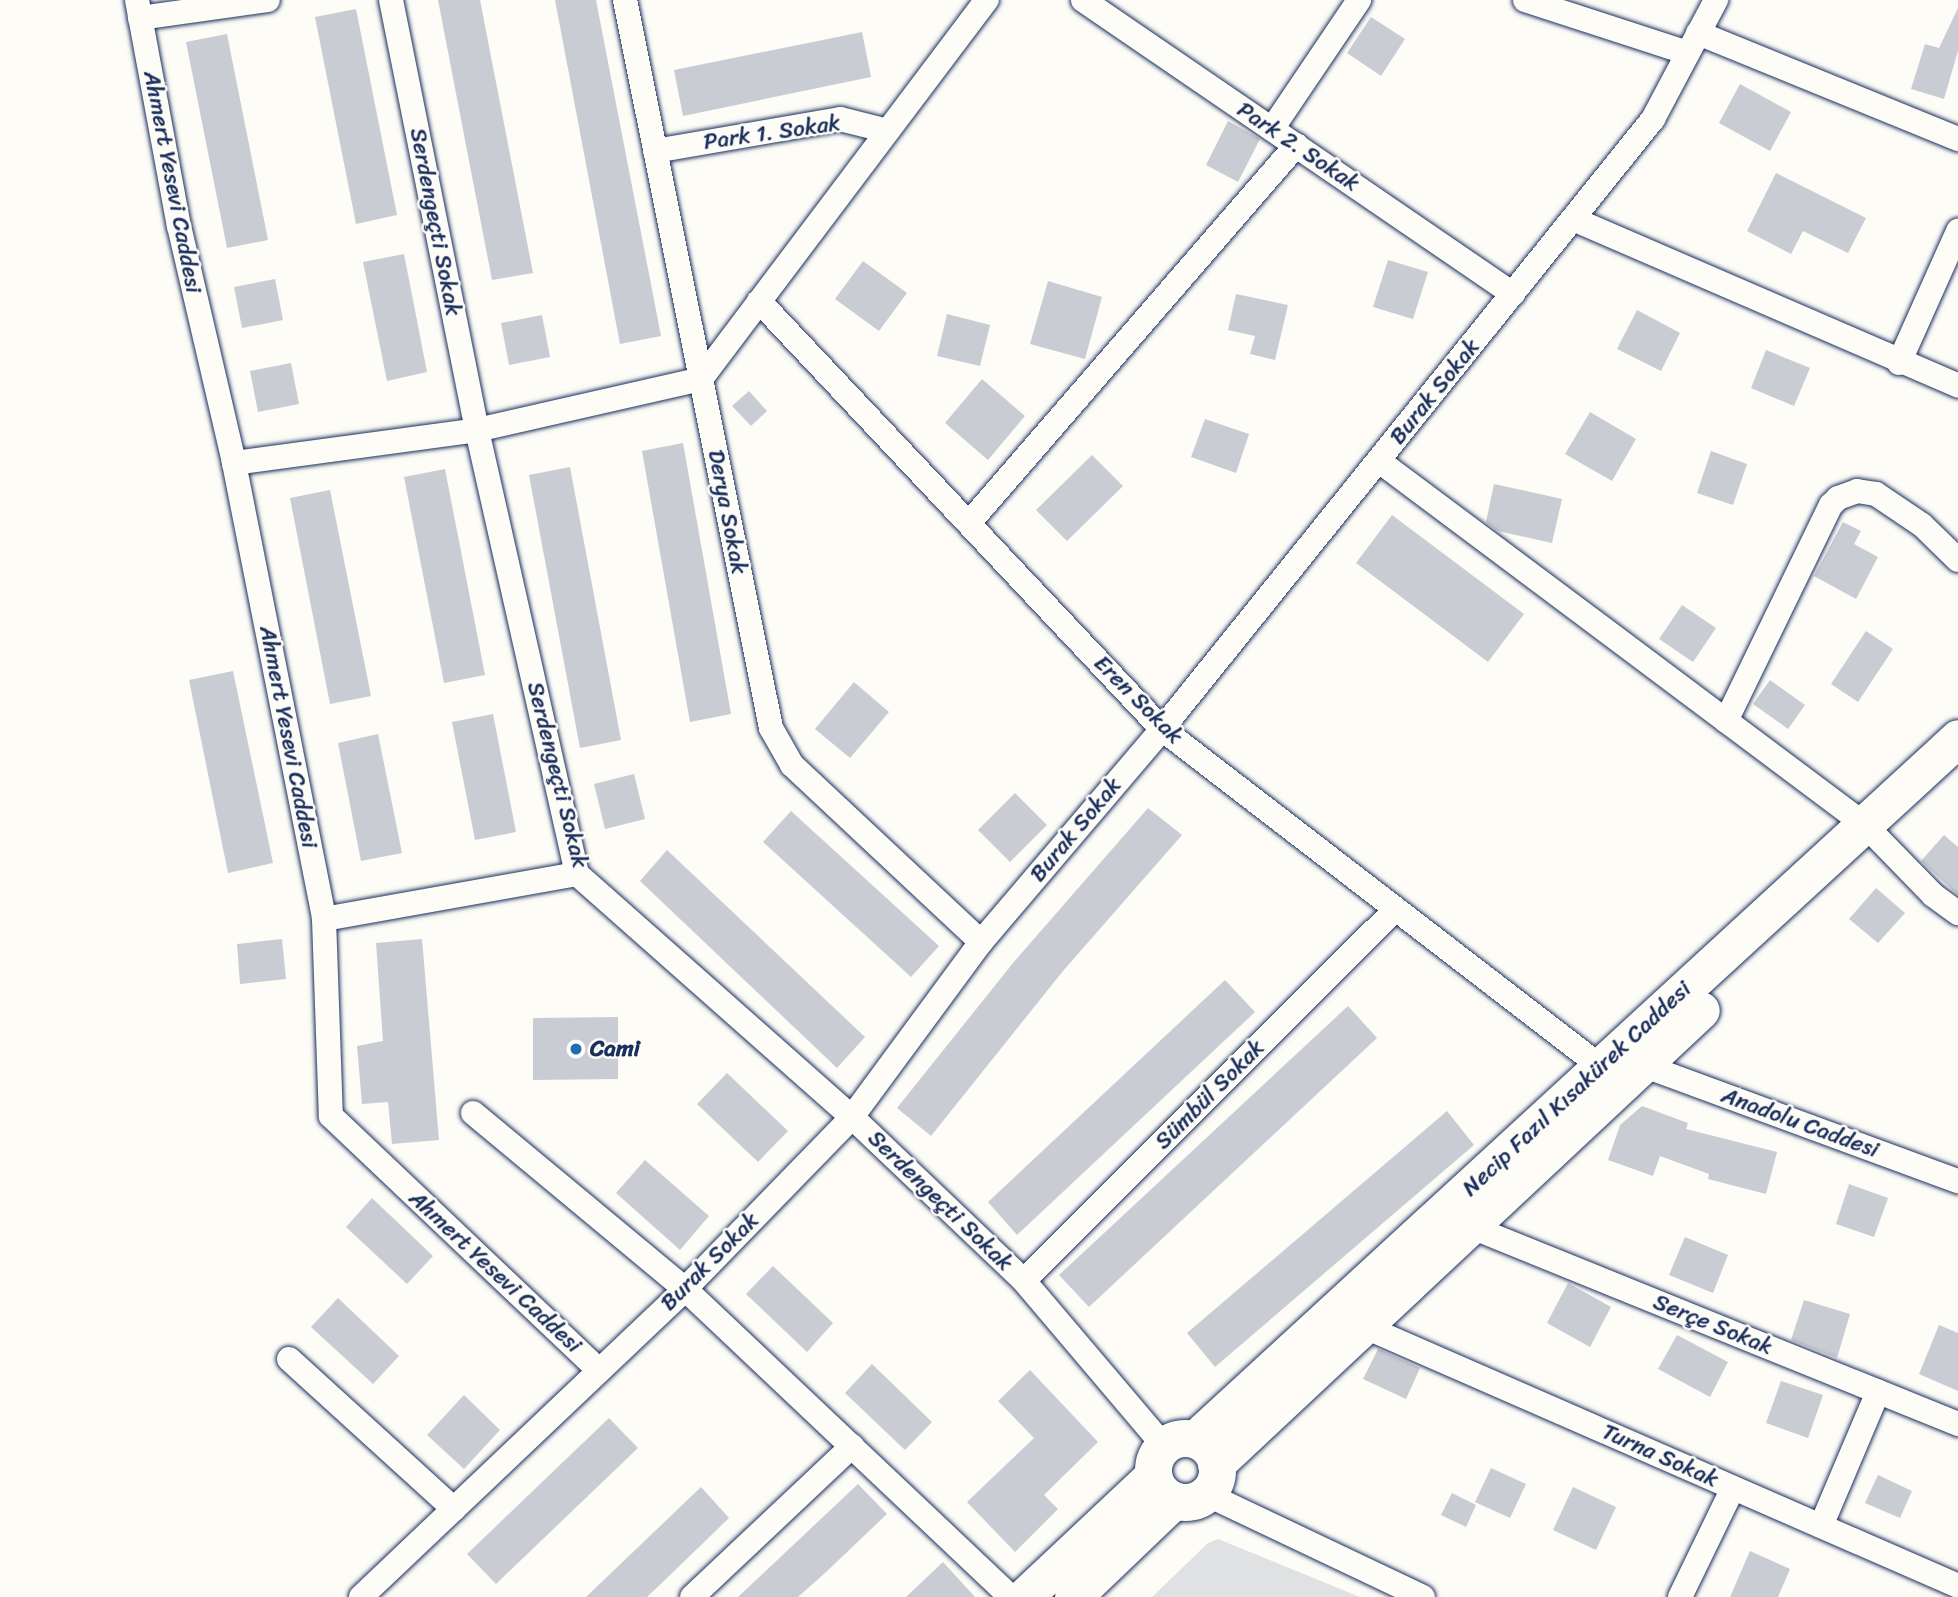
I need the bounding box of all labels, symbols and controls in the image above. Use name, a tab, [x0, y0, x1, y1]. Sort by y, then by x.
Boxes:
street label: Ahmert Yesevi Caddesi	[137, 68, 207, 296]
street label: Park 2. Sokak	[1232, 96, 1364, 198]
street label: Park 1. Sokak	[702, 110, 842, 156]
street label: Serdengeçti Sokak	[403, 126, 467, 318]
street label: Burak Sokak	[1384, 334, 1486, 450]
street label: Derya Sokak	[701, 447, 753, 577]
street label: Ahmert Yesevi Caddesi	[253, 623, 323, 851]
street label: Eren Sokak	[1088, 650, 1188, 750]
street label: Serdengeçti Sokak	[521, 679, 593, 871]
street label: Burak Sokak	[1024, 772, 1128, 888]
street label: Necip Fazıl Kısakürek Caddesi	[1457, 976, 1697, 1202]
street label: Sümbül Sokak	[1149, 1034, 1271, 1156]
place label: Cami	[590, 1035, 640, 1063]
marker: Cami	[568, 1041, 584, 1057]
street label: Anadolu Caddesi	[1718, 1082, 1882, 1164]
street label: Serdengeçti Sokak	[862, 1125, 1018, 1277]
street label: Ahmert Yesevi Caddesi	[402, 1184, 588, 1360]
street label: Burak Sokak	[655, 1207, 765, 1317]
street label: Serçe Sokak	[1649, 1288, 1777, 1362]
street label: Turna Sokak	[1598, 1418, 1722, 1494]

